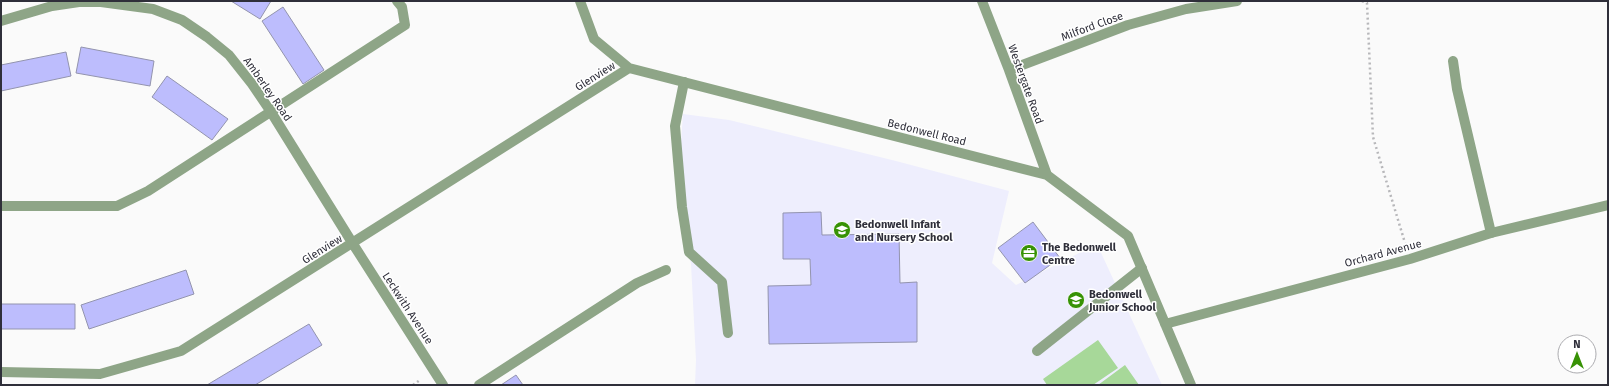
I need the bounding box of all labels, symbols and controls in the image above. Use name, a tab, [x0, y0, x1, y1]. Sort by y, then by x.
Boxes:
street label: Milford Close	[1059, 9, 1125, 44]
street label: Westergate Road	[1005, 43, 1046, 126]
street label: Amberley Road	[241, 55, 295, 124]
street label: Glenview	[573, 59, 618, 94]
street label: Bedonwell Road	[886, 116, 968, 149]
place label: Bedonwell Infant and Nursery School	[855, 218, 953, 244]
school or university icon: Bedonwell Infant and Nursery School	[832, 220, 852, 240]
street label: Glenview	[300, 232, 345, 267]
street label: Orchard Avenue	[1343, 237, 1423, 270]
place label: The Bedonwell Centre	[1042, 241, 1117, 267]
office icon: The Bedonwell Centre	[1019, 243, 1039, 263]
street label: Leckwith Avenue	[380, 270, 436, 347]
place label: Bedonwell Junior School	[1088, 288, 1156, 314]
school or university icon: Bedonwell Junior School	[1066, 290, 1086, 310]
north arrow	[1557, 334, 1597, 374]
text: N	[1573, 338, 1581, 351]

